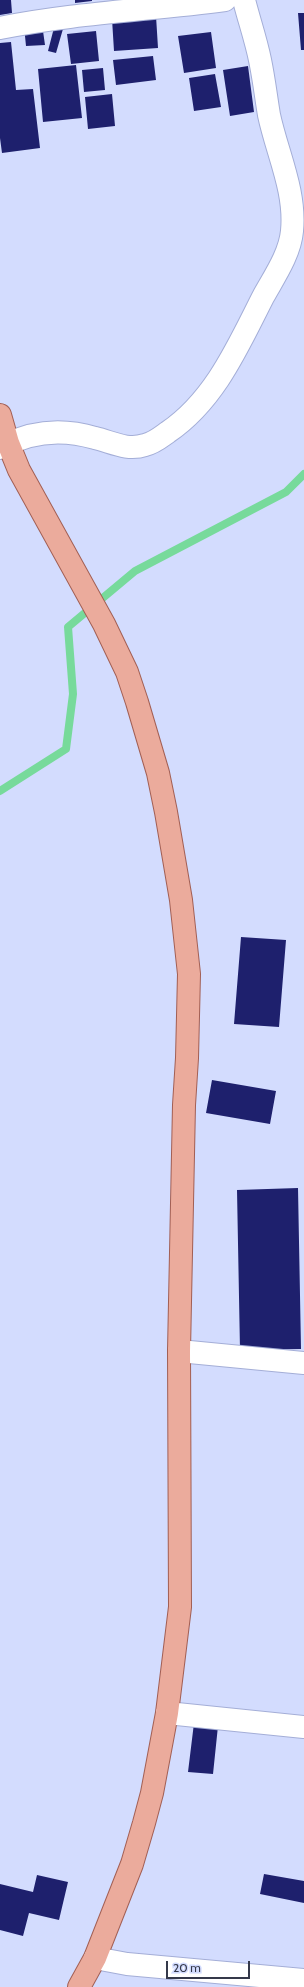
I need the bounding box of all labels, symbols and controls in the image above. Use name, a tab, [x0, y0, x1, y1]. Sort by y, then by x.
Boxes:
scale bar	[168, 1953, 252, 1979]
text: 20 m	[173, 1960, 201, 1975]

